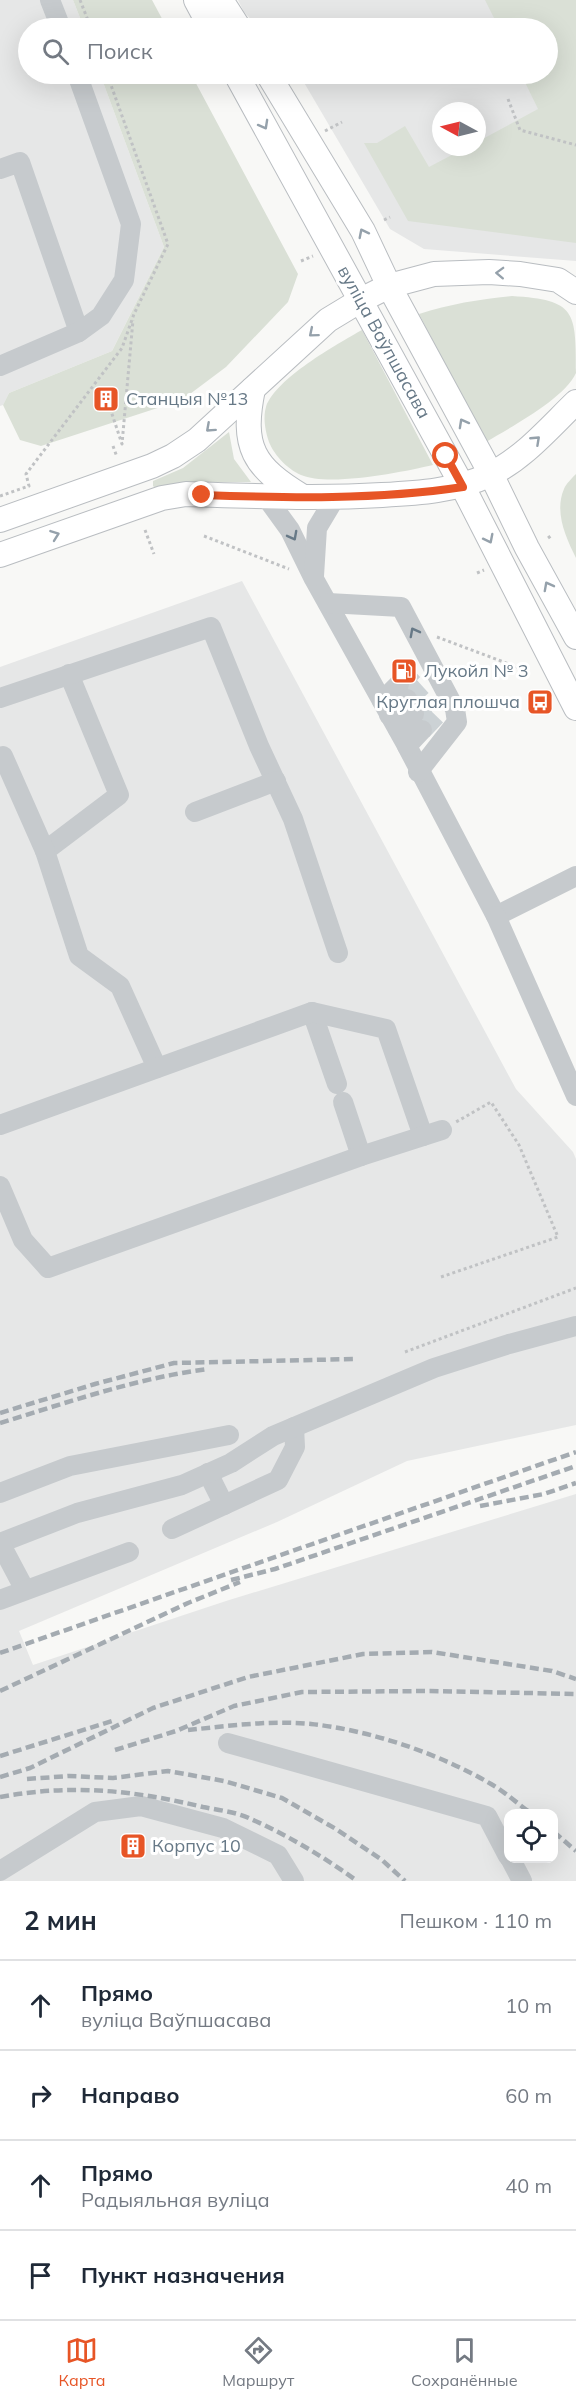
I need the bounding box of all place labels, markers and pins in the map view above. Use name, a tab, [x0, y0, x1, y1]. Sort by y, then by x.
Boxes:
building icon: Станцыя №13	[91, 384, 121, 414]
place label: Станцыя №13	[126, 387, 248, 410]
fuel station icon: Лукойл № 3	[389, 656, 419, 686]
place label: Лукойл № 3	[424, 659, 529, 682]
bus stop icon: Круглая плошча	[525, 687, 555, 717]
place label: Круглая плошча	[376, 690, 520, 713]
building icon: Корпус 10	[118, 1831, 148, 1861]
place label: Корпус 10	[152, 1834, 241, 1857]

